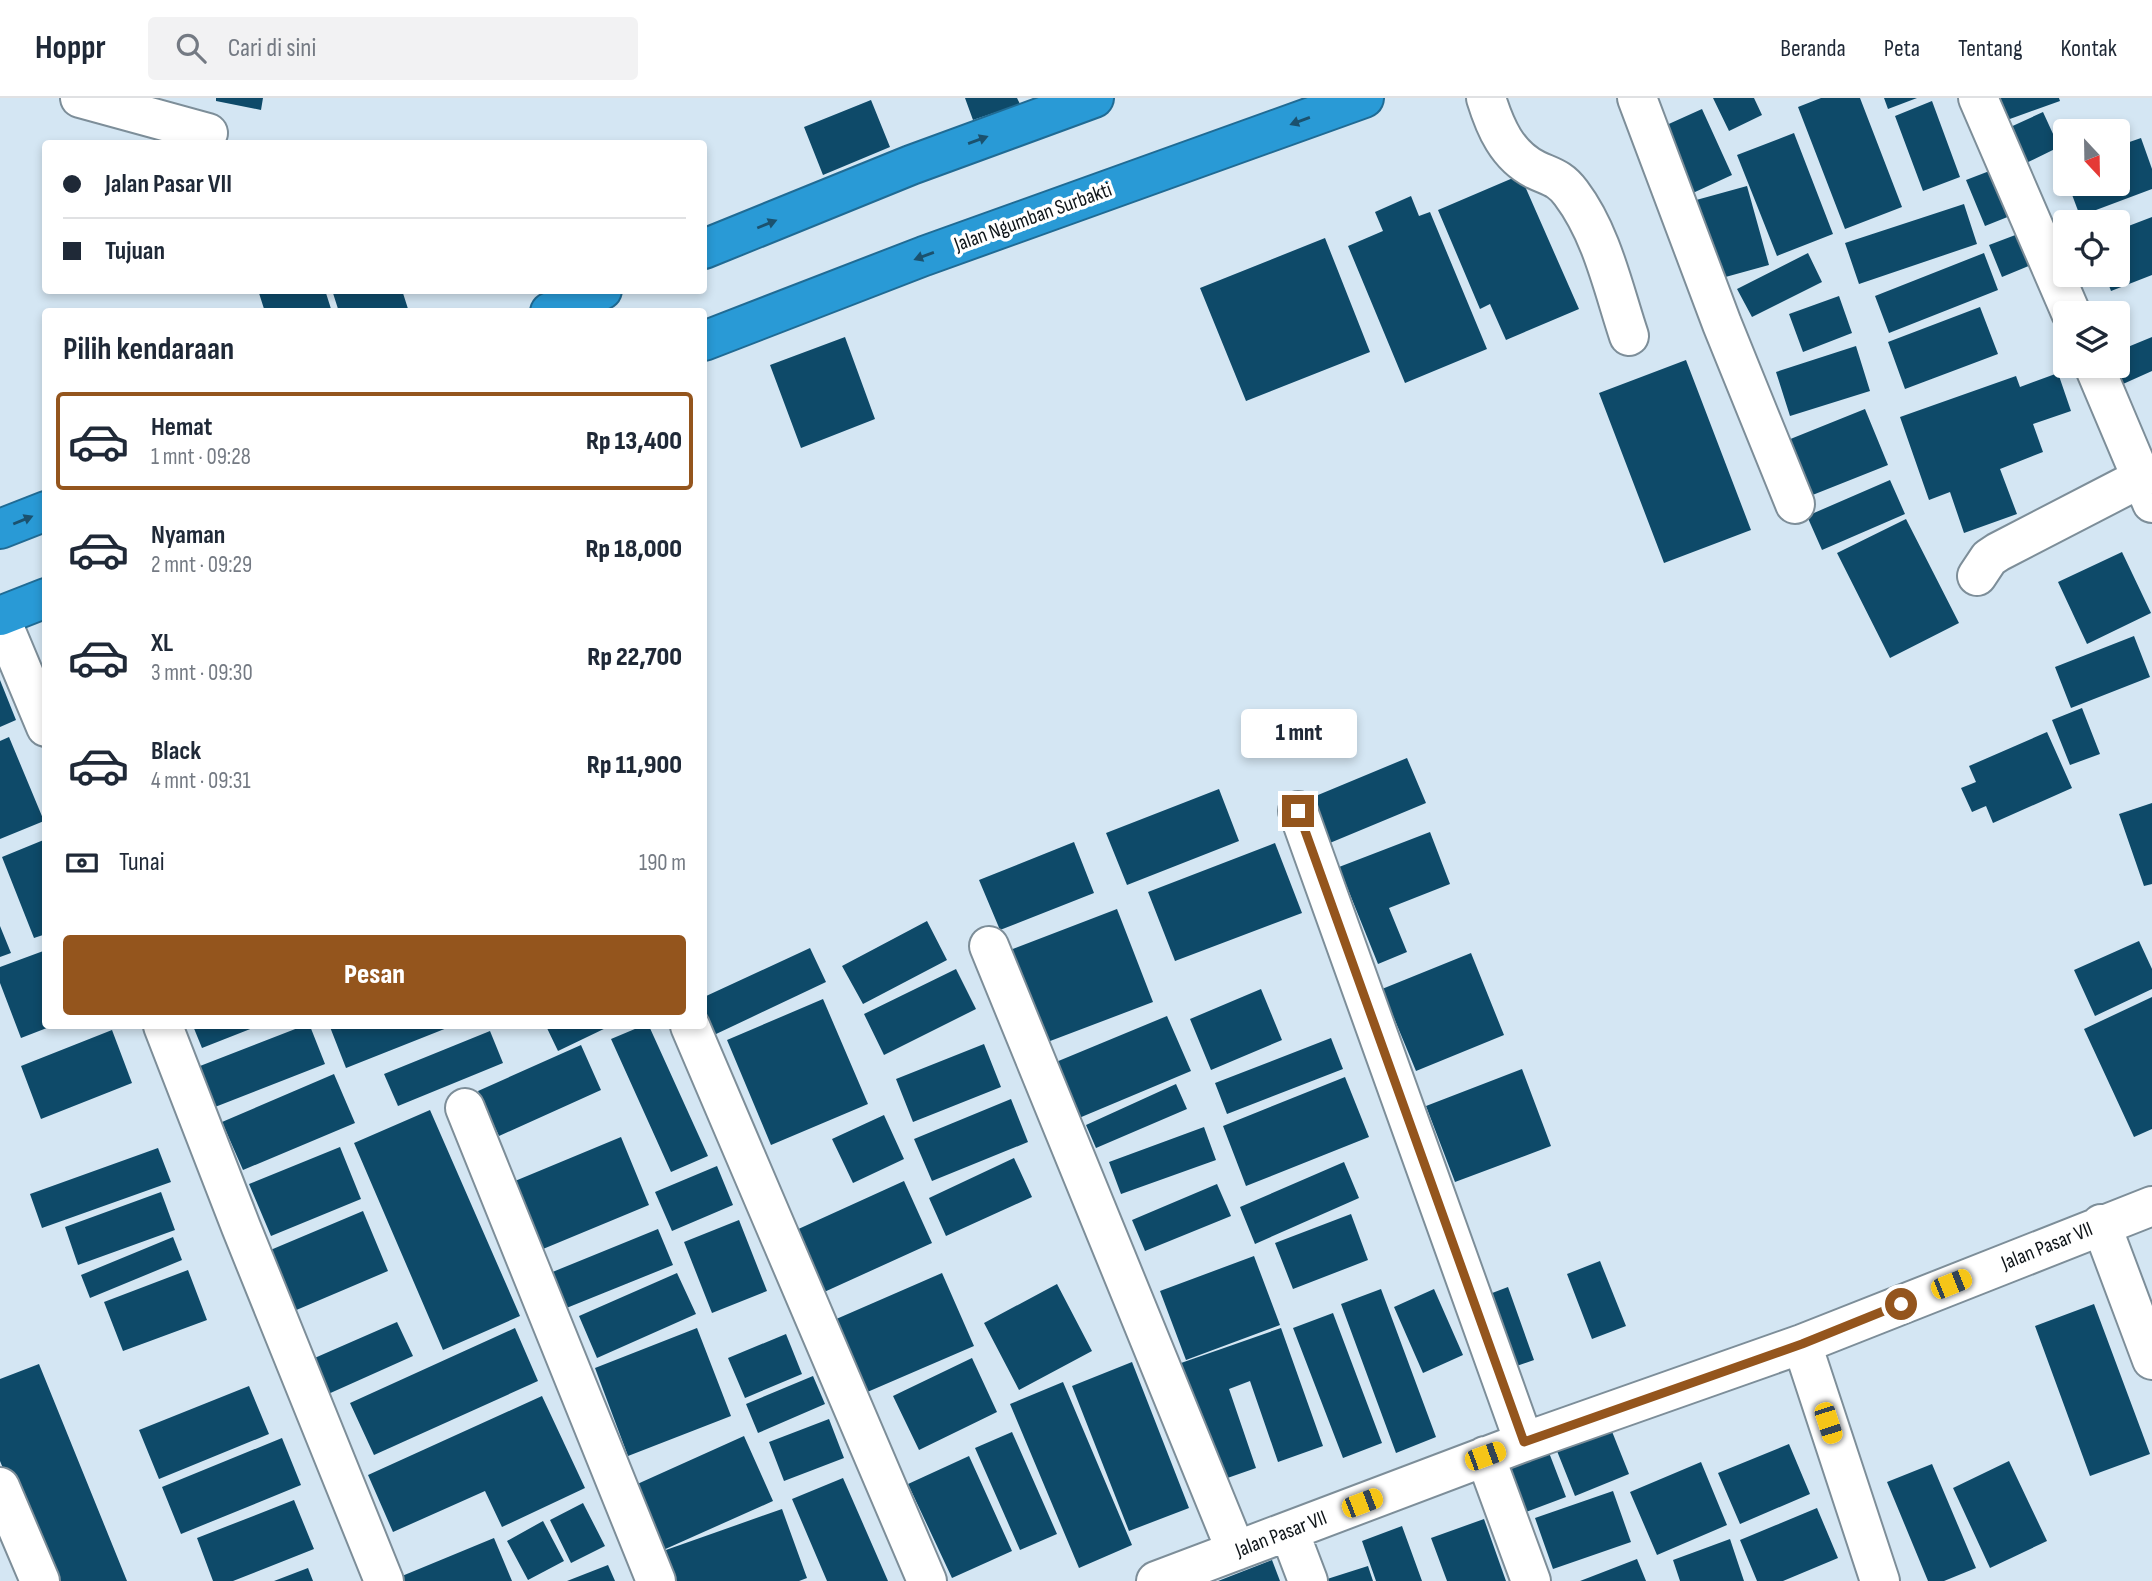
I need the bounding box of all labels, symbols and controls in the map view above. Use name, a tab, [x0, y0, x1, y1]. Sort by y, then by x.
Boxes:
search box	[148, 17, 638, 80]
text: Hoppr	[35, 28, 106, 68]
icon: search	[172, 29, 210, 67]
text: Cari di sini	[228, 33, 316, 64]
text: Beranda	[1780, 34, 1846, 63]
text: Peta	[1884, 34, 1920, 63]
text: Tentang	[1958, 34, 2023, 63]
text: Kontak	[2061, 34, 2117, 63]
one-way arrow	[1289, 116, 1310, 127]
north arrow	[2053, 119, 2130, 196]
map controls	[2053, 119, 2130, 378]
one-way arrow	[968, 135, 989, 146]
text: Jalan Pasar VII	[105, 169, 232, 200]
street label: Jalan Ngumban Surbakti	[950, 177, 1115, 257]
button: locate	[2053, 210, 2130, 287]
one-way arrow	[756, 218, 777, 229]
text: Tujuan	[105, 236, 165, 267]
one-way arrow	[914, 251, 935, 262]
button: layers	[2053, 301, 2130, 378]
text: Pilih kendaraan	[63, 330, 234, 369]
icon: car	[67, 410, 130, 473]
text: Hemat	[151, 412, 212, 443]
text: Rp 13,400	[586, 426, 682, 457]
text: 1 mnt · 09:28	[151, 443, 251, 471]
one-way arrow	[12, 515, 33, 526]
icon: car	[67, 518, 130, 581]
text: Nyaman	[151, 520, 225, 551]
text: Rp 18,000	[585, 534, 682, 565]
text: 2 mnt · 09:29	[151, 551, 252, 579]
icon: car	[67, 626, 130, 689]
text: XL	[151, 628, 173, 659]
text: Rp 22,700	[587, 642, 682, 673]
text: 3 mnt · 09:30	[151, 659, 253, 687]
callout: 1 mnt	[1240, 710, 1356, 758]
text: 1 mnt	[1276, 719, 1322, 747]
icon: car	[67, 734, 130, 797]
text: Black	[151, 736, 201, 767]
text: Rp 11,900	[587, 750, 682, 781]
text: 4 mnt · 09:31	[151, 767, 250, 795]
route end	[1282, 795, 1314, 827]
icon: cash	[63, 844, 101, 882]
text: Tunai	[119, 847, 165, 878]
text: 190 m	[639, 849, 686, 877]
button: Pesan	[63, 935, 686, 1015]
street label: Jalan Pasar VII	[1997, 1216, 2096, 1276]
car	[1928, 1266, 1975, 1302]
route start	[1885, 1288, 1917, 1320]
car	[1812, 1400, 1845, 1446]
car	[1462, 1439, 1509, 1473]
car	[1339, 1486, 1386, 1520]
street label: Jalan Pasar VII	[1231, 1505, 1330, 1563]

